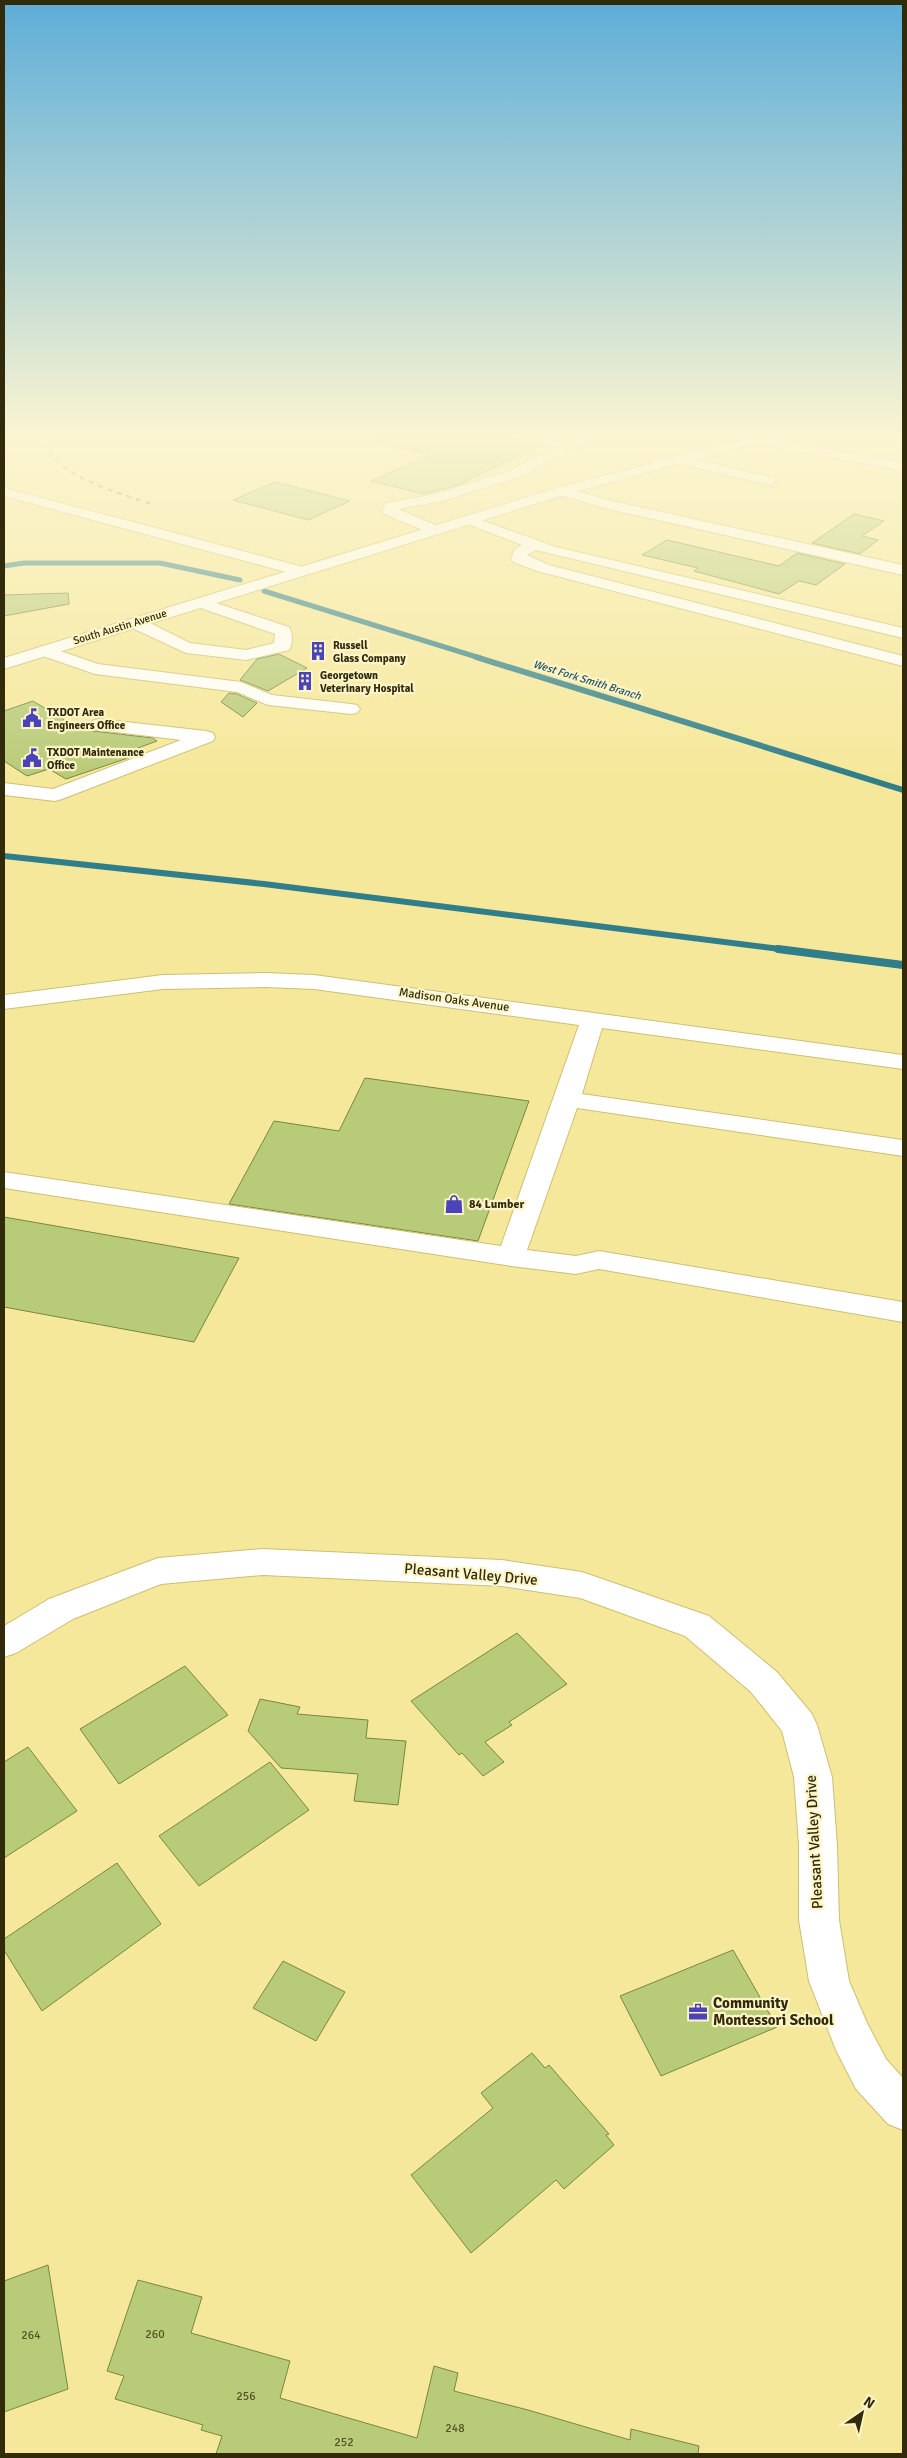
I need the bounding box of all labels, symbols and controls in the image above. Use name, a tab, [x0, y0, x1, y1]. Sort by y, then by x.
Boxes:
street label: South Austin Avenue	[72, 607, 168, 647]
place label: Russell Glass Company	[333, 639, 406, 665]
building icon: Russell Glass Company	[307, 640, 329, 662]
water label: West Fork Smith Branch	[532, 657, 643, 703]
place label: Georgetown Veterinary Hospital	[320, 669, 414, 695]
building icon: Georgetown Veterinary Hospital	[294, 670, 316, 692]
place label: TXDOT Area Engineers Office	[47, 706, 126, 732]
public building icon: TXDOT Area Engineers Office	[21, 707, 43, 729]
place label: TXDOT Maintenance Office	[47, 746, 144, 772]
public building icon: TXDOT Maintenance Office	[21, 747, 43, 769]
street label: Madison Oaks Avenue	[398, 985, 510, 1015]
shop icon: 84 Lumber	[443, 1193, 465, 1215]
place label: 84 Lumber	[469, 1197, 524, 1212]
street label: Pleasant Valley Drive	[403, 1559, 539, 1589]
street label: Pleasant Valley Drive	[802, 1775, 826, 1909]
place label: Community Montessori School	[713, 1994, 834, 2029]
office icon: Community Montessori School	[687, 2001, 709, 2023]
house number: 260	[145, 2327, 165, 2342]
house number: 264	[21, 2328, 41, 2343]
north arrow	[837, 2388, 887, 2438]
house number: 256	[236, 2389, 256, 2404]
text: N	[860, 2393, 878, 2412]
house number: 248	[445, 2421, 465, 2436]
house number: 252	[334, 2435, 354, 2450]

